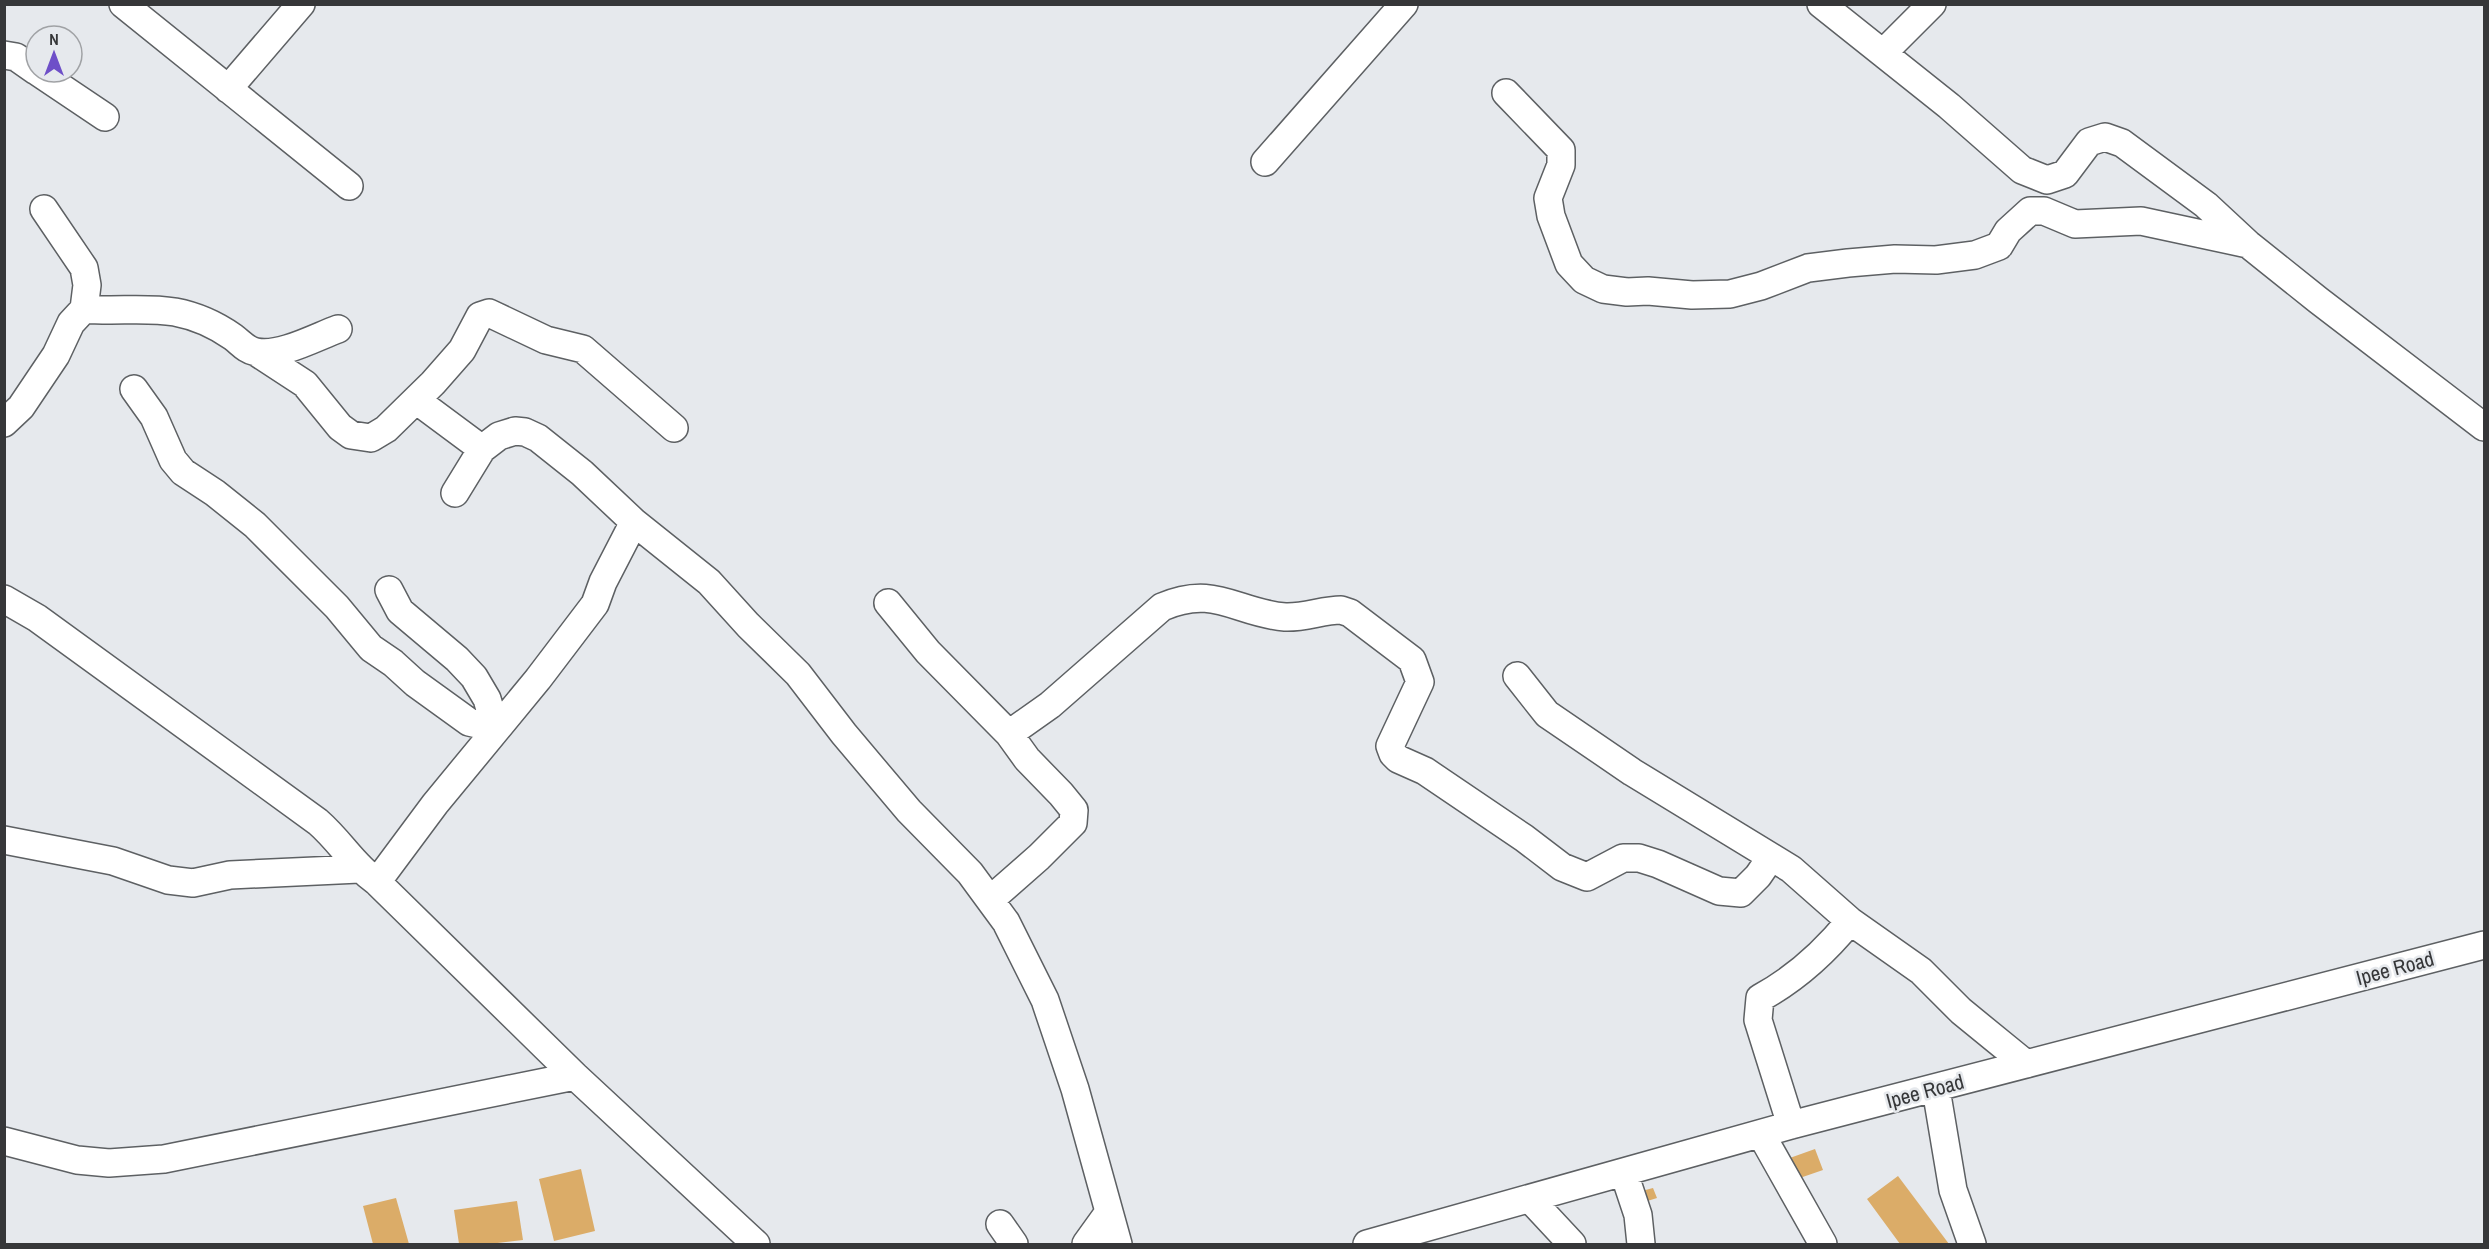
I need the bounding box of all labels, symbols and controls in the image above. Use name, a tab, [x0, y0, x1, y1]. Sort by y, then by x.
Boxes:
north arrow	[24, 24, 84, 84]
text: N	[49, 28, 59, 50]
street label: Ipee Road	[2353, 944, 2437, 992]
street label: Ipee Road	[1883, 1067, 1967, 1115]

